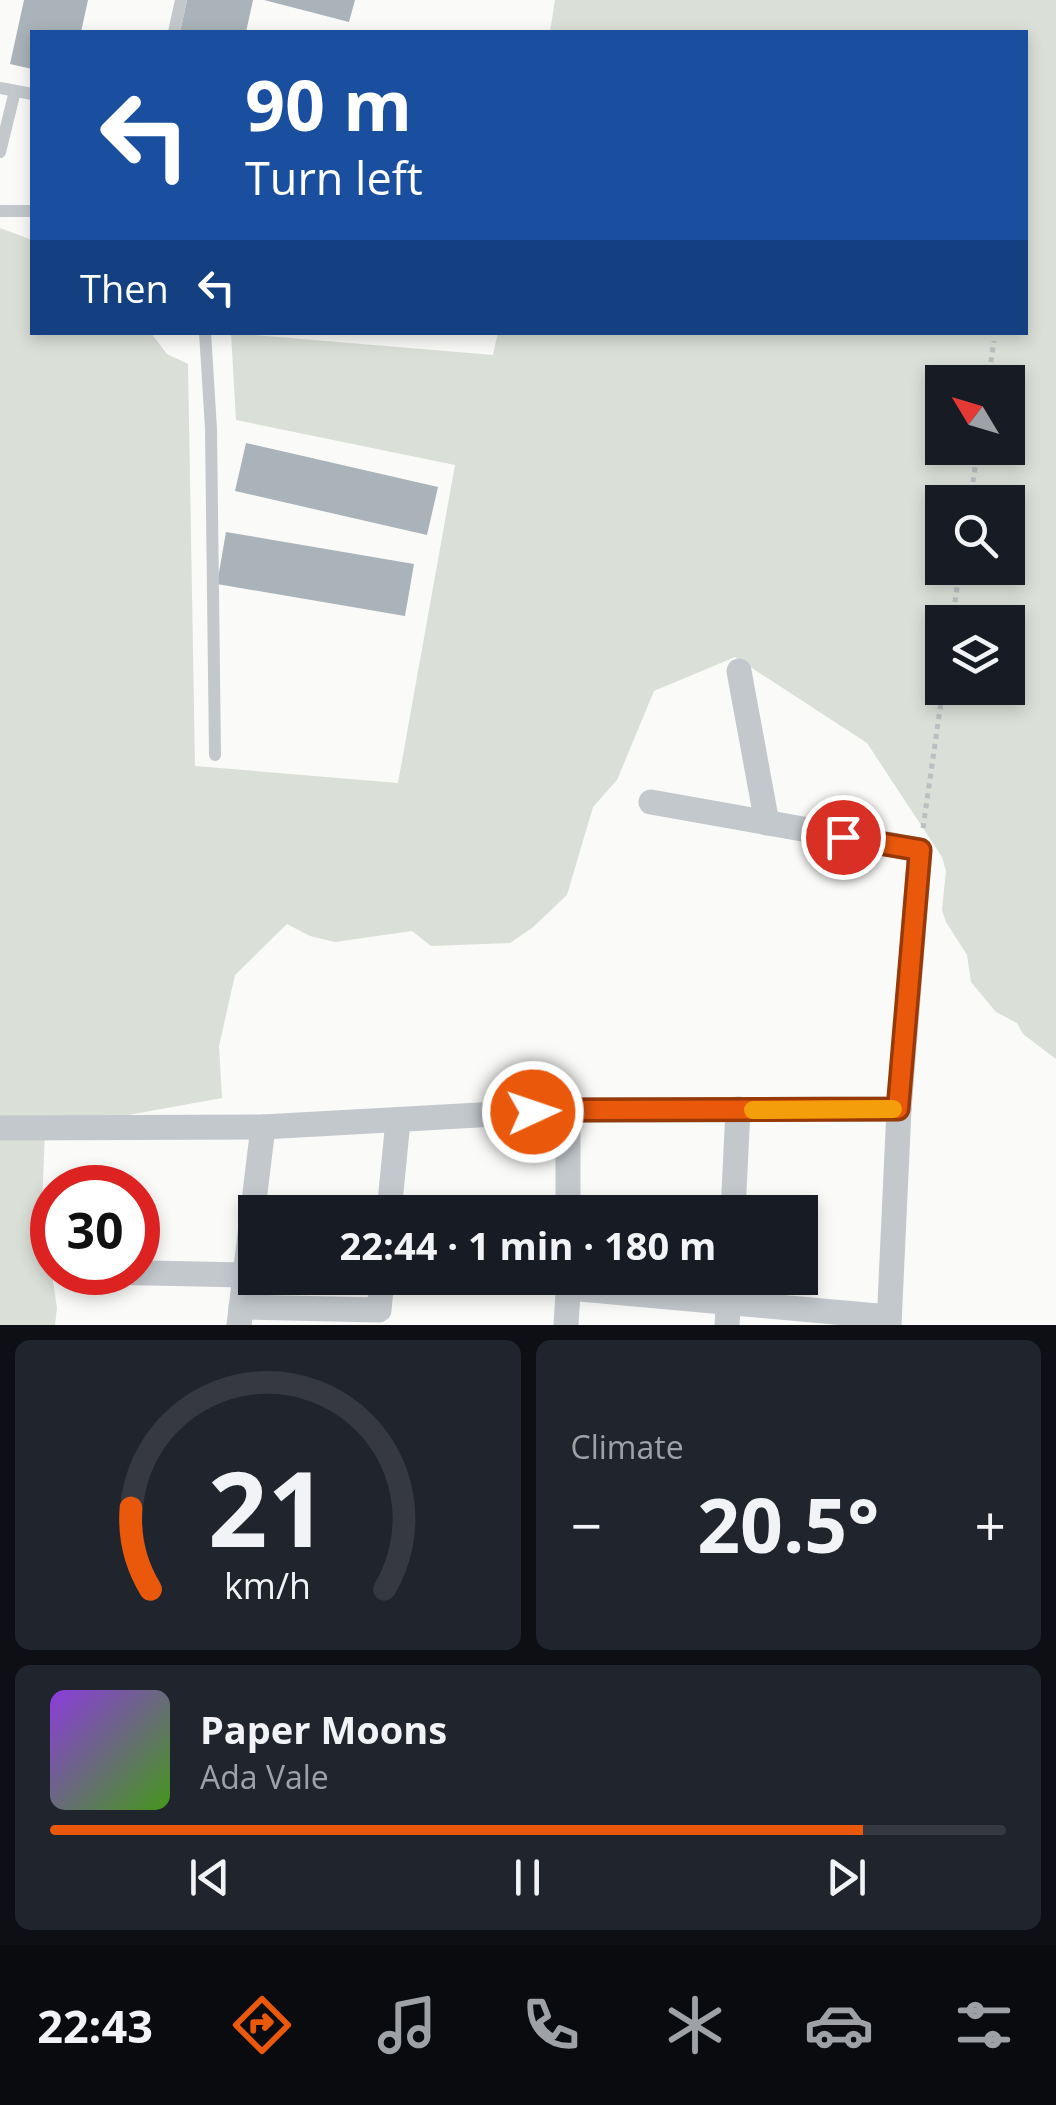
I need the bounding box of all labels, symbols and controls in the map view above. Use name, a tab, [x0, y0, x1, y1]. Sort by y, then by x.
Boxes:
text: 90 m	[245, 56, 412, 152]
icon: left	[80, 70, 210, 200]
text: Turn left	[245, 147, 423, 208]
icon: left	[189, 260, 244, 315]
text: Then	[80, 262, 169, 314]
north arrow	[925, 365, 1025, 465]
map controls	[925, 365, 1025, 705]
button: search	[925, 485, 1025, 585]
button: layers	[925, 605, 1025, 705]
pin	[801, 795, 886, 880]
icon: arrive	[816, 810, 871, 865]
position arrow	[481, 1060, 585, 1164]
speed limit sign: 30	[30, 1165, 160, 1295]
text: 22:44 · 1 min · 180 m	[340, 1219, 716, 1271]
text: Climate	[571, 1425, 684, 1468]
text: 21	[208, 1436, 327, 1577]
text: 20.5°	[697, 1473, 879, 1575]
text: −	[571, 1487, 602, 1562]
text: +	[975, 1487, 1006, 1562]
text: km/h	[224, 1561, 311, 1609]
text: Paper Moons	[200, 1703, 447, 1755]
text: Ada Vale	[200, 1755, 329, 1798]
icon: previous	[182, 1850, 237, 1905]
icon: pause	[500, 1850, 555, 1905]
icon: next	[819, 1850, 874, 1905]
icon: directions	[227, 1990, 297, 2060]
icon: music	[372, 1990, 442, 2060]
icon: phone	[516, 1990, 586, 2060]
icon: climate	[660, 1990, 730, 2060]
icon: car	[804, 1990, 874, 2060]
icon: filters	[949, 1990, 1019, 2060]
text: 22:43	[37, 1995, 153, 2056]

